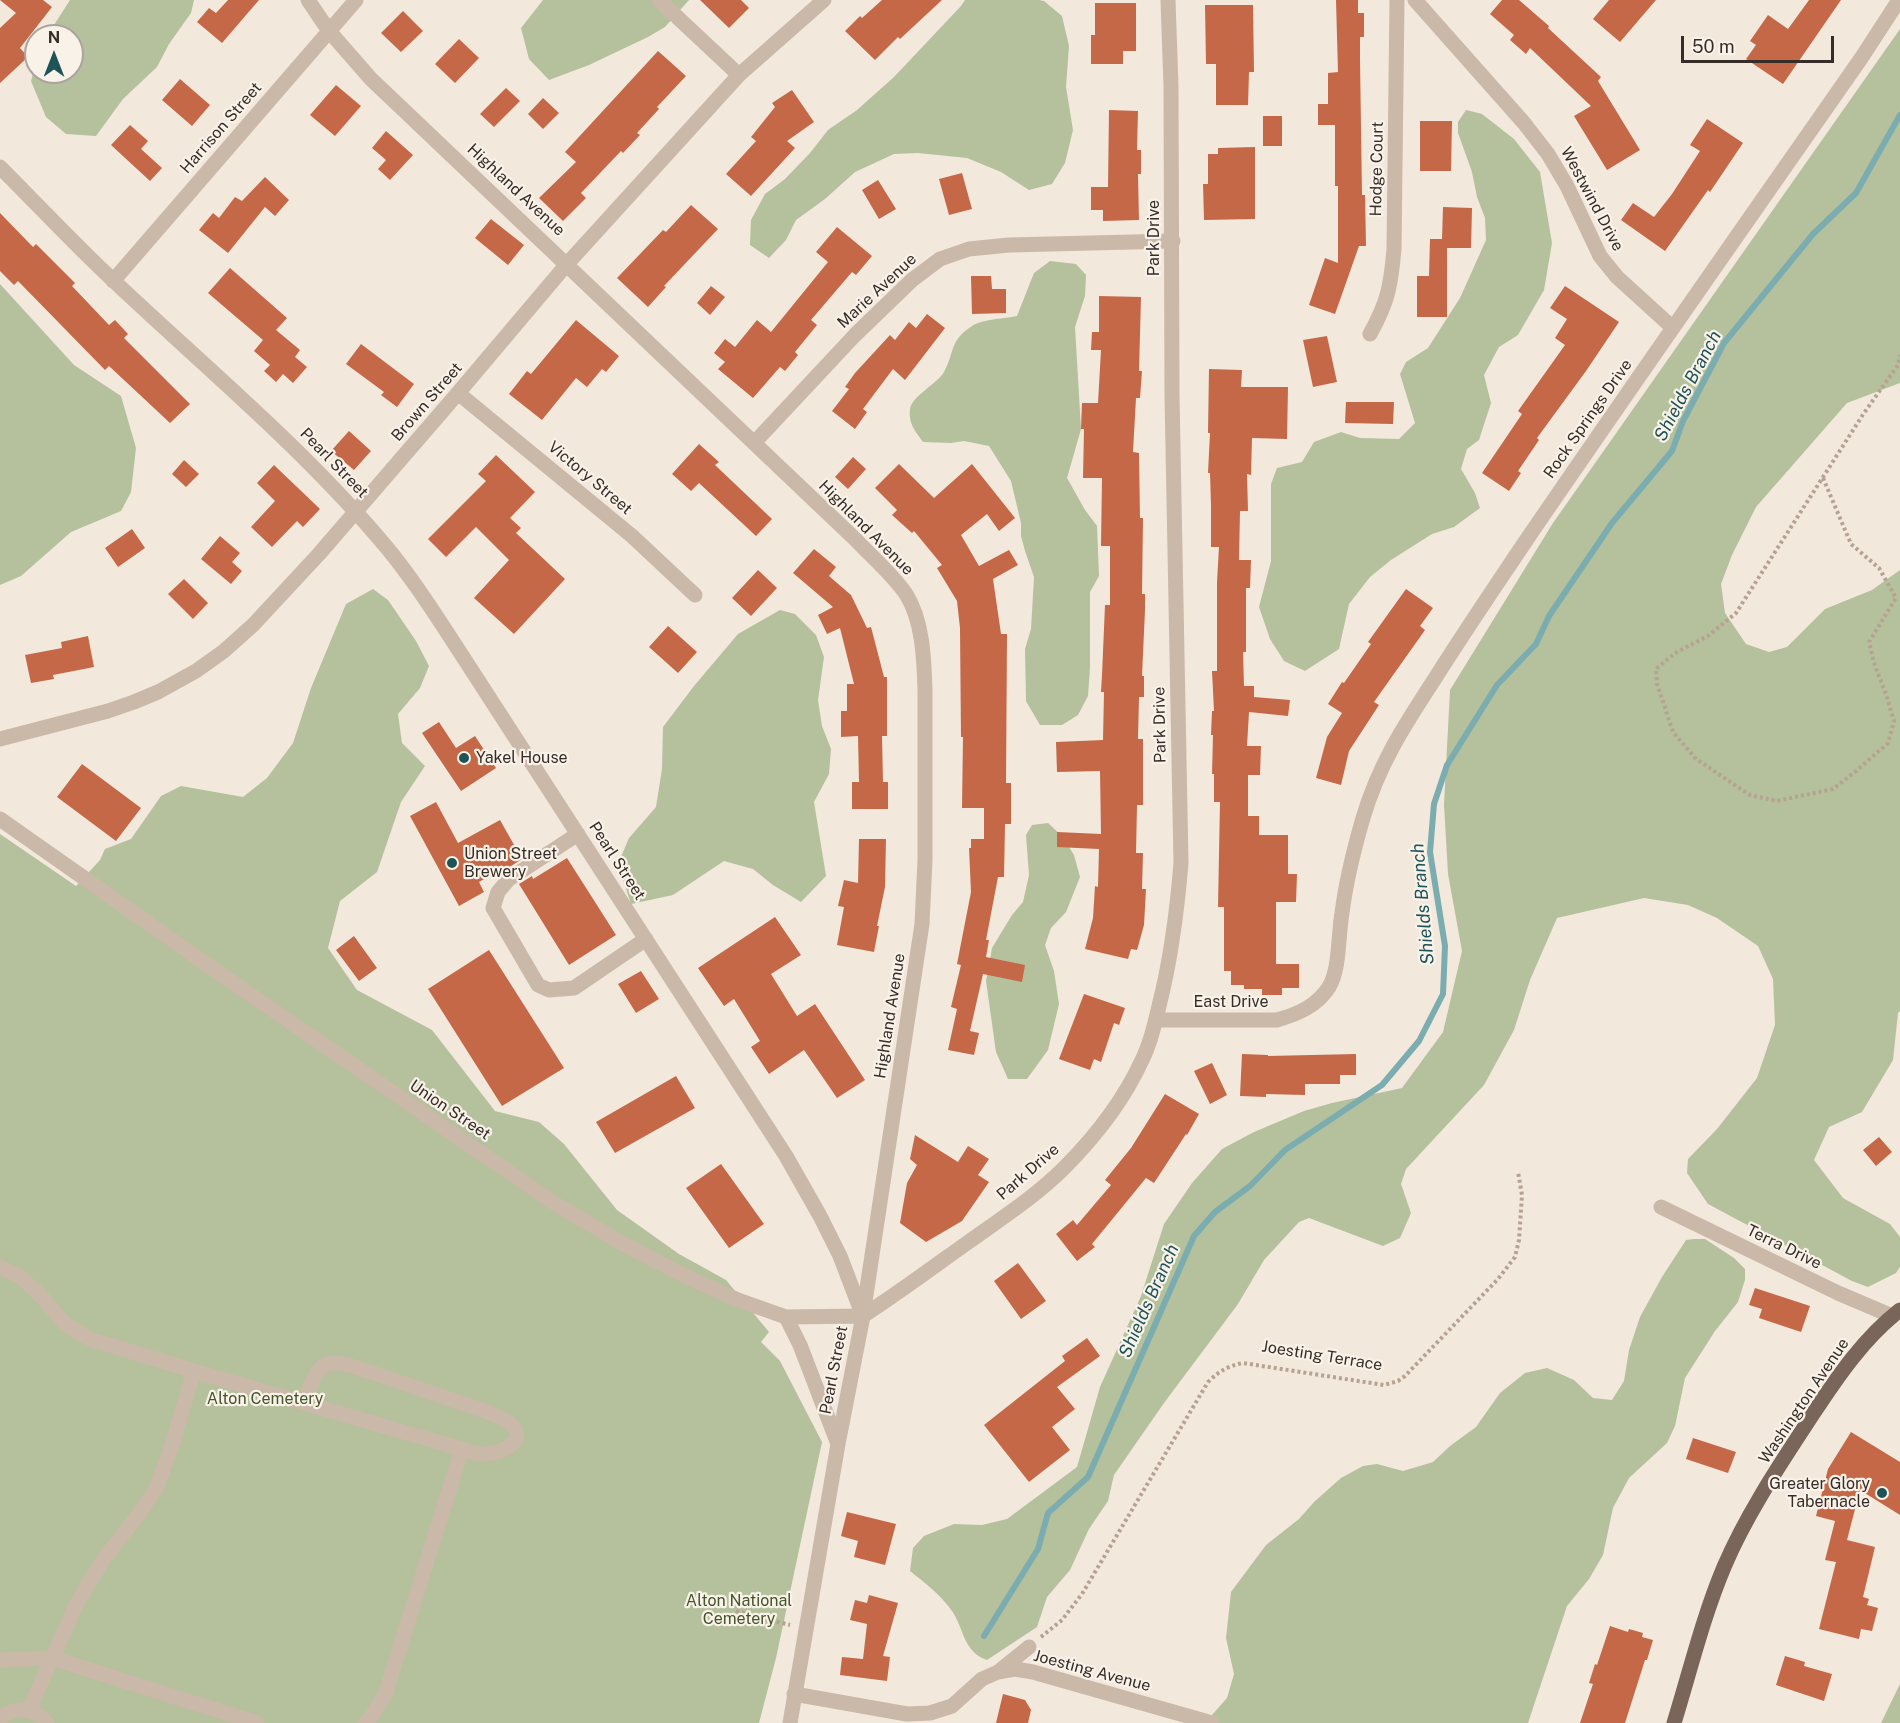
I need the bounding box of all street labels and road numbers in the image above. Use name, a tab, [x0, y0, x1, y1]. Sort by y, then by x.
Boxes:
street label: Harrison Street	[176, 78, 266, 178]
street label: Hodge Court	[1367, 121, 1387, 217]
street label: Highland Avenue	[463, 140, 569, 240]
street label: Westwind Drive	[1556, 144, 1628, 254]
street label: Park Drive	[1144, 200, 1164, 276]
street label: Marie Avenue	[833, 250, 921, 332]
street label: Rock Springs Drive	[1540, 356, 1636, 482]
street label: Brown Street	[388, 359, 466, 445]
street label: Pearl Street	[296, 424, 372, 502]
street label: Victory Street	[544, 437, 636, 519]
street label: Highland Avenue	[814, 476, 918, 580]
street label: Park Drive	[1150, 687, 1170, 763]
street label: Pearl Street	[585, 818, 649, 904]
street label: Highland Avenue	[871, 952, 909, 1080]
street label: East Drive	[1194, 992, 1268, 1012]
street label: Union Street	[406, 1076, 494, 1144]
street label: Park Drive	[993, 1140, 1063, 1204]
street label: Terra Drive	[1744, 1221, 1824, 1273]
street label: Pearl Street	[816, 1324, 852, 1416]
street label: Washington Avenue	[1755, 1335, 1853, 1467]
street label: Joesting Terrace	[1260, 1337, 1384, 1375]
street label: Joesting Avenue	[1031, 1646, 1153, 1696]

